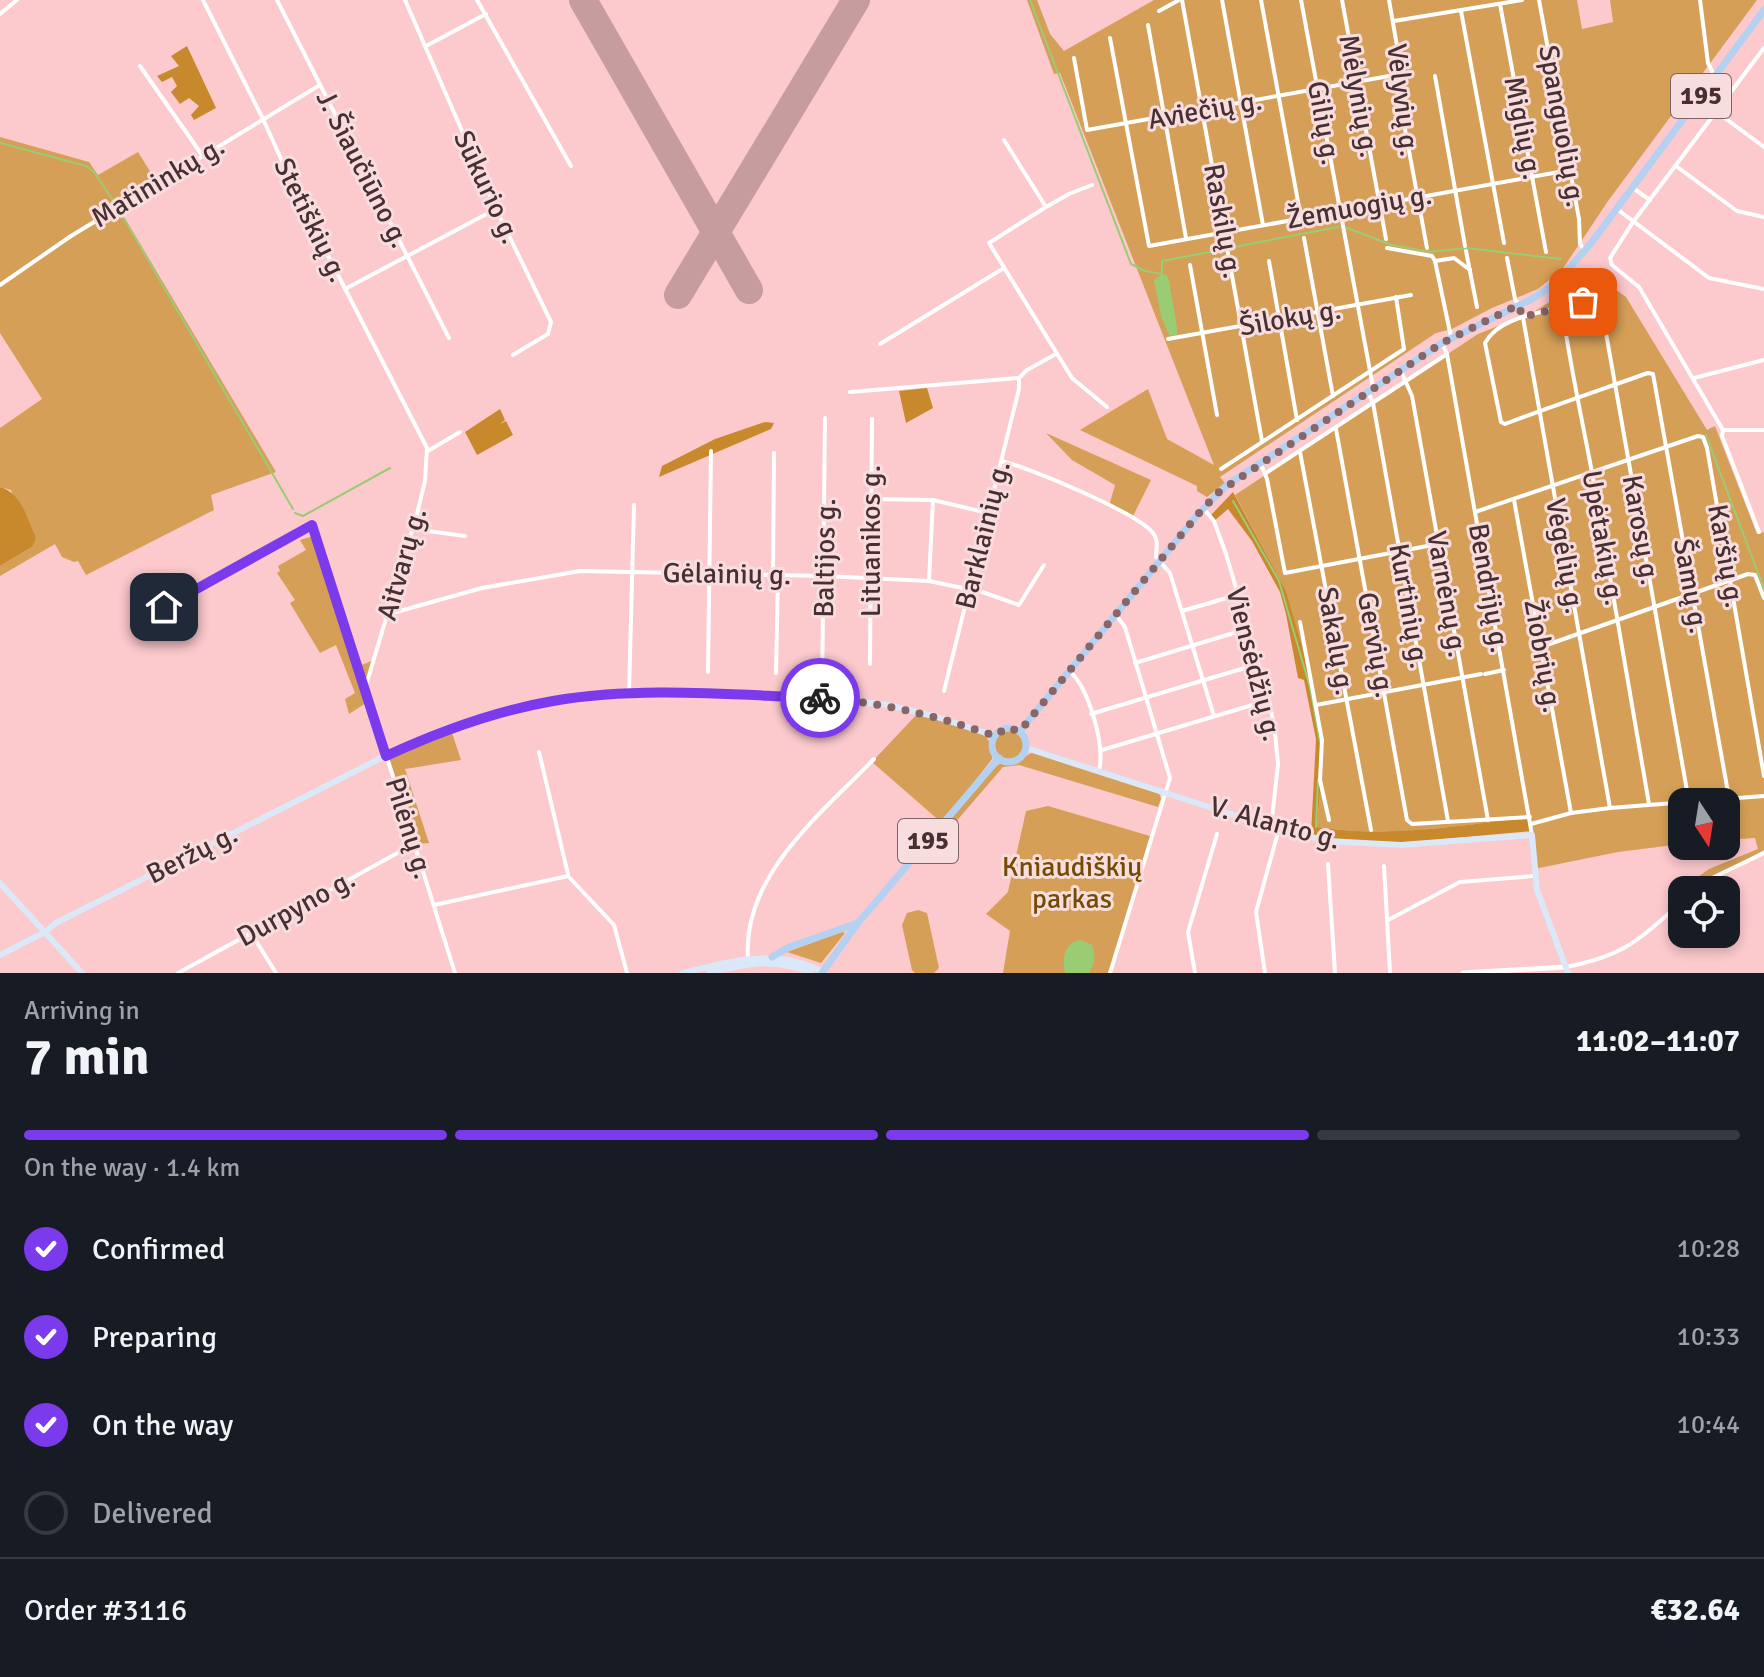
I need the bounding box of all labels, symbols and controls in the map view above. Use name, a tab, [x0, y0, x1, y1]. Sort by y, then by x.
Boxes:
street label: Mėlynių g.	[1331, 32, 1387, 160]
street label: Vėlyvių g.	[1379, 42, 1427, 158]
street label: Spanguolių g.	[1531, 42, 1593, 210]
street label: Miglių g.	[1496, 74, 1550, 182]
road number: 195	[1671, 74, 1731, 118]
street label: Gilių g.	[1300, 78, 1348, 168]
street label: Aviečių g.	[1145, 83, 1265, 137]
street label: J. Šiaučiūno g.	[309, 84, 417, 254]
street label: Sūkurio g.	[446, 125, 528, 249]
street label: Matininkų g.	[85, 129, 231, 235]
street label: Stetiškių g.	[266, 152, 356, 288]
street label: Raskilų g.	[1196, 161, 1250, 281]
street label: Žemuogių g.	[1284, 177, 1434, 237]
pin	[1549, 268, 1617, 336]
icon: bag	[1561, 280, 1605, 324]
street label: Šilokų g.	[1236, 292, 1344, 344]
street label: Barklainių g.	[948, 457, 1018, 613]
street label: Lituanikos g.	[854, 465, 888, 617]
street label: Upėtakių g.	[1574, 468, 1632, 608]
street label: Karosų g.	[1615, 472, 1667, 588]
street label: Vėgėlių g.	[1538, 496, 1592, 616]
street label: Baltijos g.	[807, 498, 843, 618]
street label: Karšių g.	[1700, 501, 1752, 611]
street label: Aitvarų g.	[370, 504, 434, 624]
street label: Bendrijų g.	[1461, 521, 1517, 655]
street label: Varnėnų g.	[1419, 528, 1475, 660]
street label: Šamų g.	[1666, 536, 1716, 636]
street label: Kurtinių g.	[1381, 541, 1437, 671]
street label: Gėlainių g.	[662, 556, 792, 592]
pin	[130, 573, 198, 641]
street label: Viensėdžių g.	[1218, 583, 1290, 745]
street label: Sakalų g.	[1310, 584, 1362, 698]
icon: home	[142, 585, 186, 629]
street label: Gervių g.	[1350, 589, 1402, 701]
street label: Žiobrių g.	[1516, 597, 1570, 715]
courier	[780, 658, 860, 738]
icon: bike	[798, 676, 842, 720]
street label: Pilėnų g.	[377, 773, 441, 883]
north arrow	[1668, 788, 1740, 860]
map controls	[1668, 788, 1740, 948]
street label: V. Alanto g.	[1206, 789, 1344, 857]
street label: Beržų g.	[141, 817, 243, 891]
road number: 195	[898, 819, 958, 863]
park label: Kniaudiškių parkas	[1002, 850, 1142, 916]
street label: Durpyno g.	[231, 862, 361, 954]
button: locate	[1668, 876, 1740, 948]
text: Arriving in	[24, 995, 140, 1027]
text: 11:02–11:07	[1576, 1023, 1740, 1060]
text: 7 min	[24, 1025, 150, 1089]
text: On the way · 1.4 km	[24, 1152, 240, 1184]
icon: check	[24, 1227, 68, 1271]
text: Confirmed	[92, 1231, 225, 1268]
text: 10:28	[1677, 1233, 1740, 1265]
icon: check	[24, 1315, 68, 1359]
text: Preparing	[92, 1319, 217, 1356]
text: 10:33	[1677, 1321, 1740, 1353]
icon: check	[24, 1403, 68, 1447]
text: On the way	[92, 1407, 233, 1444]
text: 10:44	[1677, 1409, 1740, 1441]
text: Delivered	[92, 1495, 213, 1532]
text: Order #3116	[24, 1592, 187, 1629]
text: €32.64	[1650, 1592, 1740, 1629]

